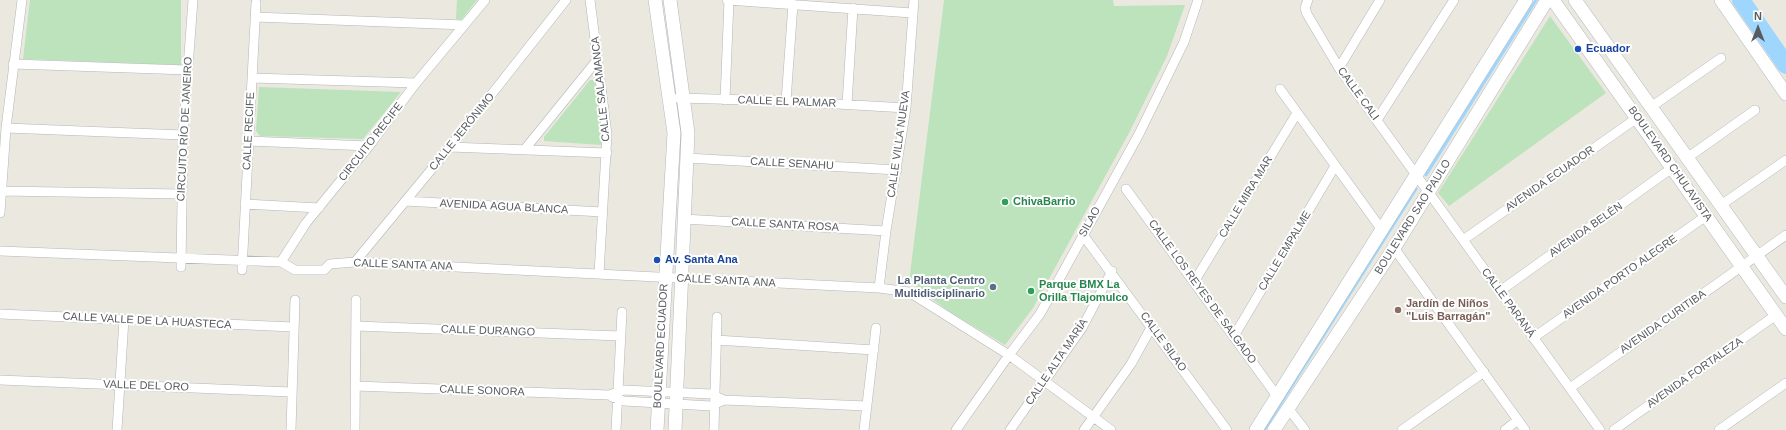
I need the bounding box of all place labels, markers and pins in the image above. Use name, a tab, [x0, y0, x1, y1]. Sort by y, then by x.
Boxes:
place label: Ecuador	[1586, 42, 1630, 56]
marker: Ecuador	[1573, 44, 1583, 54]
place label: ChivaBarrio	[1013, 195, 1075, 209]
marker: ChivaBarrio	[1000, 197, 1010, 207]
place label: Av. Santa Ana	[665, 253, 738, 267]
marker: Av. Santa Ana	[652, 255, 662, 265]
place label: La Planta Centro Multidisciplinario	[895, 274, 985, 300]
place label: Parque BMX La Orilla Tlajomulco	[1039, 278, 1128, 304]
marker: La Planta Centro Multidisciplinario	[988, 282, 998, 292]
marker: Parque BMX La Orilla Tlajomulco	[1026, 286, 1036, 296]
place label: Jardín de Niños "Luis Barragán"	[1406, 297, 1490, 323]
marker: Jardín de Niños "Luis Barragán"	[1393, 305, 1403, 315]

